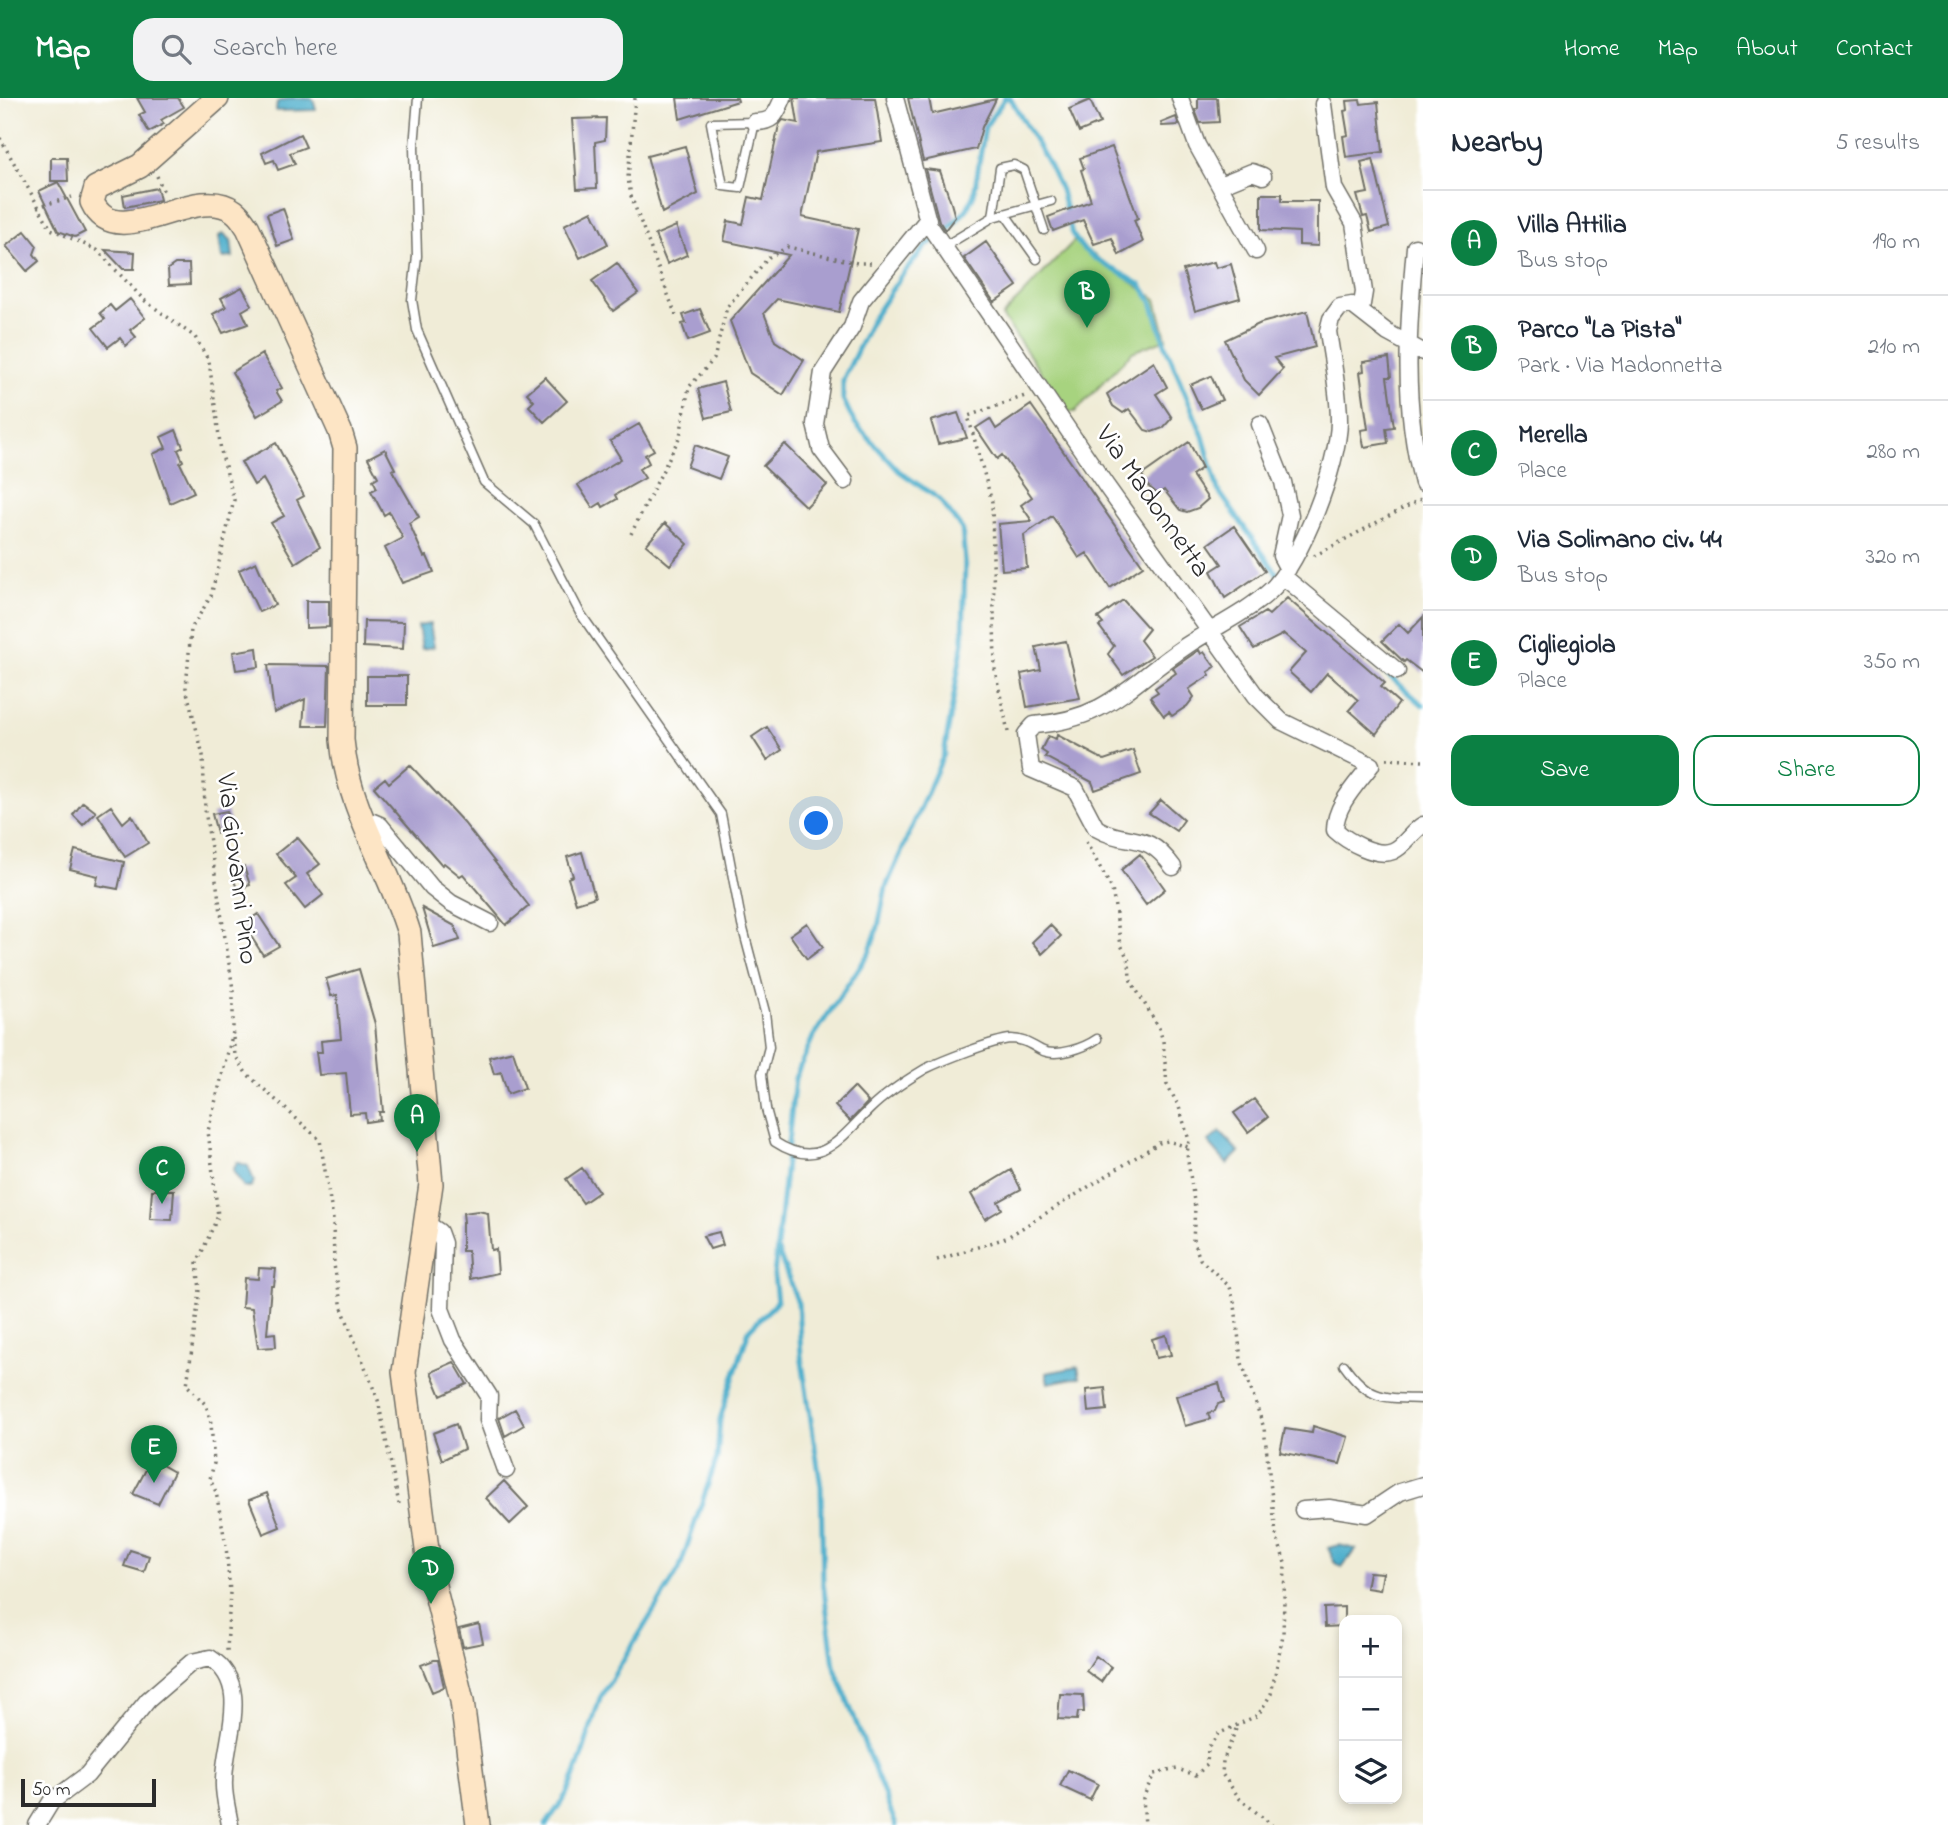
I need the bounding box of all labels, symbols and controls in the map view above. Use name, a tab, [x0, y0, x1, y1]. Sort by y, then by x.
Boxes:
search box	[133, 18, 623, 81]
text: Map	[35, 25, 91, 73]
icon: search	[157, 30, 195, 68]
text: Search here	[213, 30, 337, 68]
text: Home	[1564, 32, 1620, 67]
text: Map	[1658, 32, 1698, 67]
text: About	[1736, 32, 1798, 67]
text: Contact	[1836, 32, 1913, 67]
text: Nearby	[1451, 122, 1543, 166]
text: 5 results	[1836, 127, 1920, 160]
text: Villa Attilia	[1518, 207, 1627, 245]
text: A	[1467, 226, 1481, 259]
text: 190 m	[1872, 226, 1920, 259]
text: Bus stop	[1518, 245, 1608, 278]
pin: B	[1064, 270, 1110, 328]
text: Parco "La Pista"	[1518, 312, 1682, 350]
text: B	[1466, 331, 1482, 364]
text: 210 m	[1868, 331, 1920, 364]
text: Park · Via Madonnetta	[1518, 350, 1722, 383]
street label: Via Madonnetta	[1084, 416, 1220, 587]
text: Merella	[1518, 417, 1588, 455]
text: C	[1468, 436, 1480, 469]
text: 280 m	[1866, 436, 1920, 469]
text: Place	[1518, 455, 1567, 488]
text: Via Solimano civ. 44	[1518, 522, 1722, 560]
text: D	[1466, 541, 1482, 574]
text: 320 m	[1866, 541, 1920, 574]
text: Bus stop	[1518, 560, 1608, 593]
text: Cigliegiola	[1518, 627, 1616, 665]
text: E	[1467, 646, 1481, 679]
text: 350 m	[1864, 646, 1920, 679]
text: Place	[1518, 665, 1567, 698]
button: Save	[1451, 735, 1679, 806]
button: Share	[1693, 735, 1920, 806]
street label: Via Giovanni Pino	[204, 770, 268, 967]
your location	[799, 806, 833, 840]
pin: A	[394, 1094, 440, 1152]
pin: C	[139, 1146, 185, 1204]
pin: E	[131, 1425, 177, 1483]
pin: D	[408, 1546, 454, 1604]
map controls	[1339, 1615, 1402, 1804]
button: +	[1339, 1615, 1402, 1678]
button: −	[1339, 1678, 1402, 1741]
button: layers	[1339, 1741, 1402, 1804]
scale bar	[21, 1776, 156, 1808]
text: 50 m	[32, 1777, 71, 1804]

